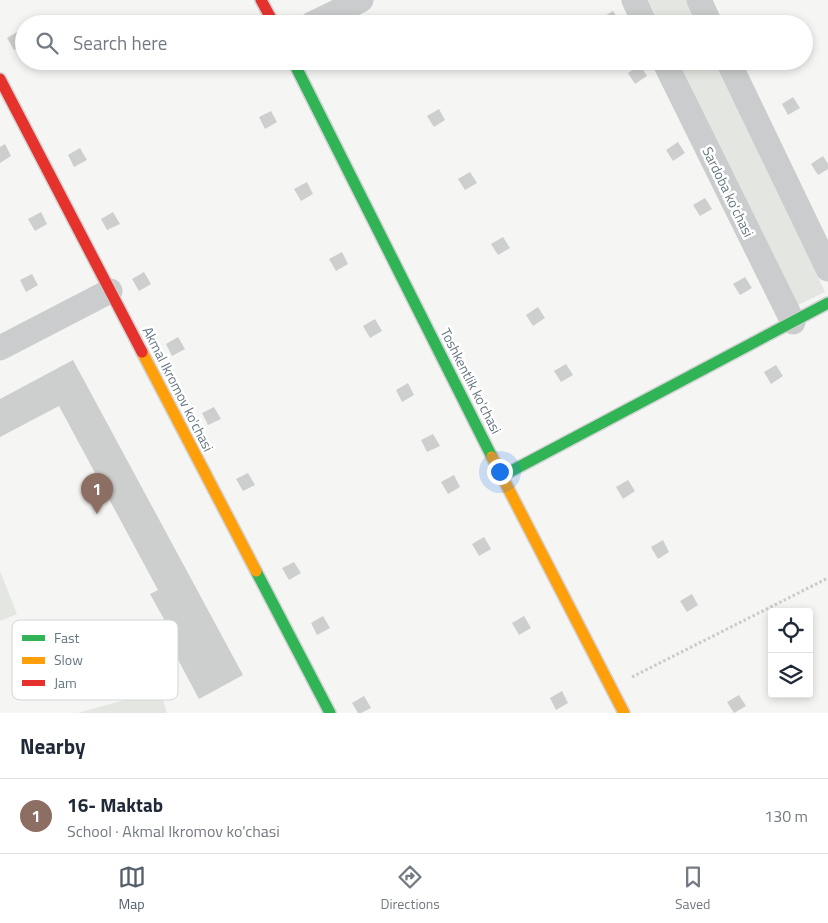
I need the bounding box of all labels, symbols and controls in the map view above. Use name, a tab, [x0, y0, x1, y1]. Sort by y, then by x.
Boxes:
search box	[15, 15, 813, 70]
text: Search here	[73, 28, 167, 57]
icon: search	[33, 29, 61, 57]
street label: Sardoba ko'chasi	[698, 143, 759, 240]
street label: Akmal Ikromov ko'chasi	[138, 323, 219, 455]
street label: Toshkentlik ko'chasi	[436, 324, 507, 437]
your location	[487, 459, 513, 485]
pin: 1	[81, 473, 113, 514]
map controls	[768, 608, 813, 698]
button: locate	[768, 608, 813, 653]
legend	[12, 620, 178, 700]
text: Fast	[54, 627, 79, 648]
text: Slow	[54, 649, 83, 670]
button: layers	[768, 653, 813, 698]
text: Jam	[54, 672, 77, 693]
text: Nearby	[20, 730, 85, 762]
text: 16- Maktab	[67, 790, 163, 819]
text: 1	[32, 804, 40, 828]
text: 130 m	[764, 804, 808, 828]
text: School · Akmal Ikromov ko'chasi	[67, 819, 280, 843]
tab: Map	[118, 863, 146, 914]
tab: Directions	[381, 863, 440, 914]
tab: Saved	[675, 863, 711, 914]

